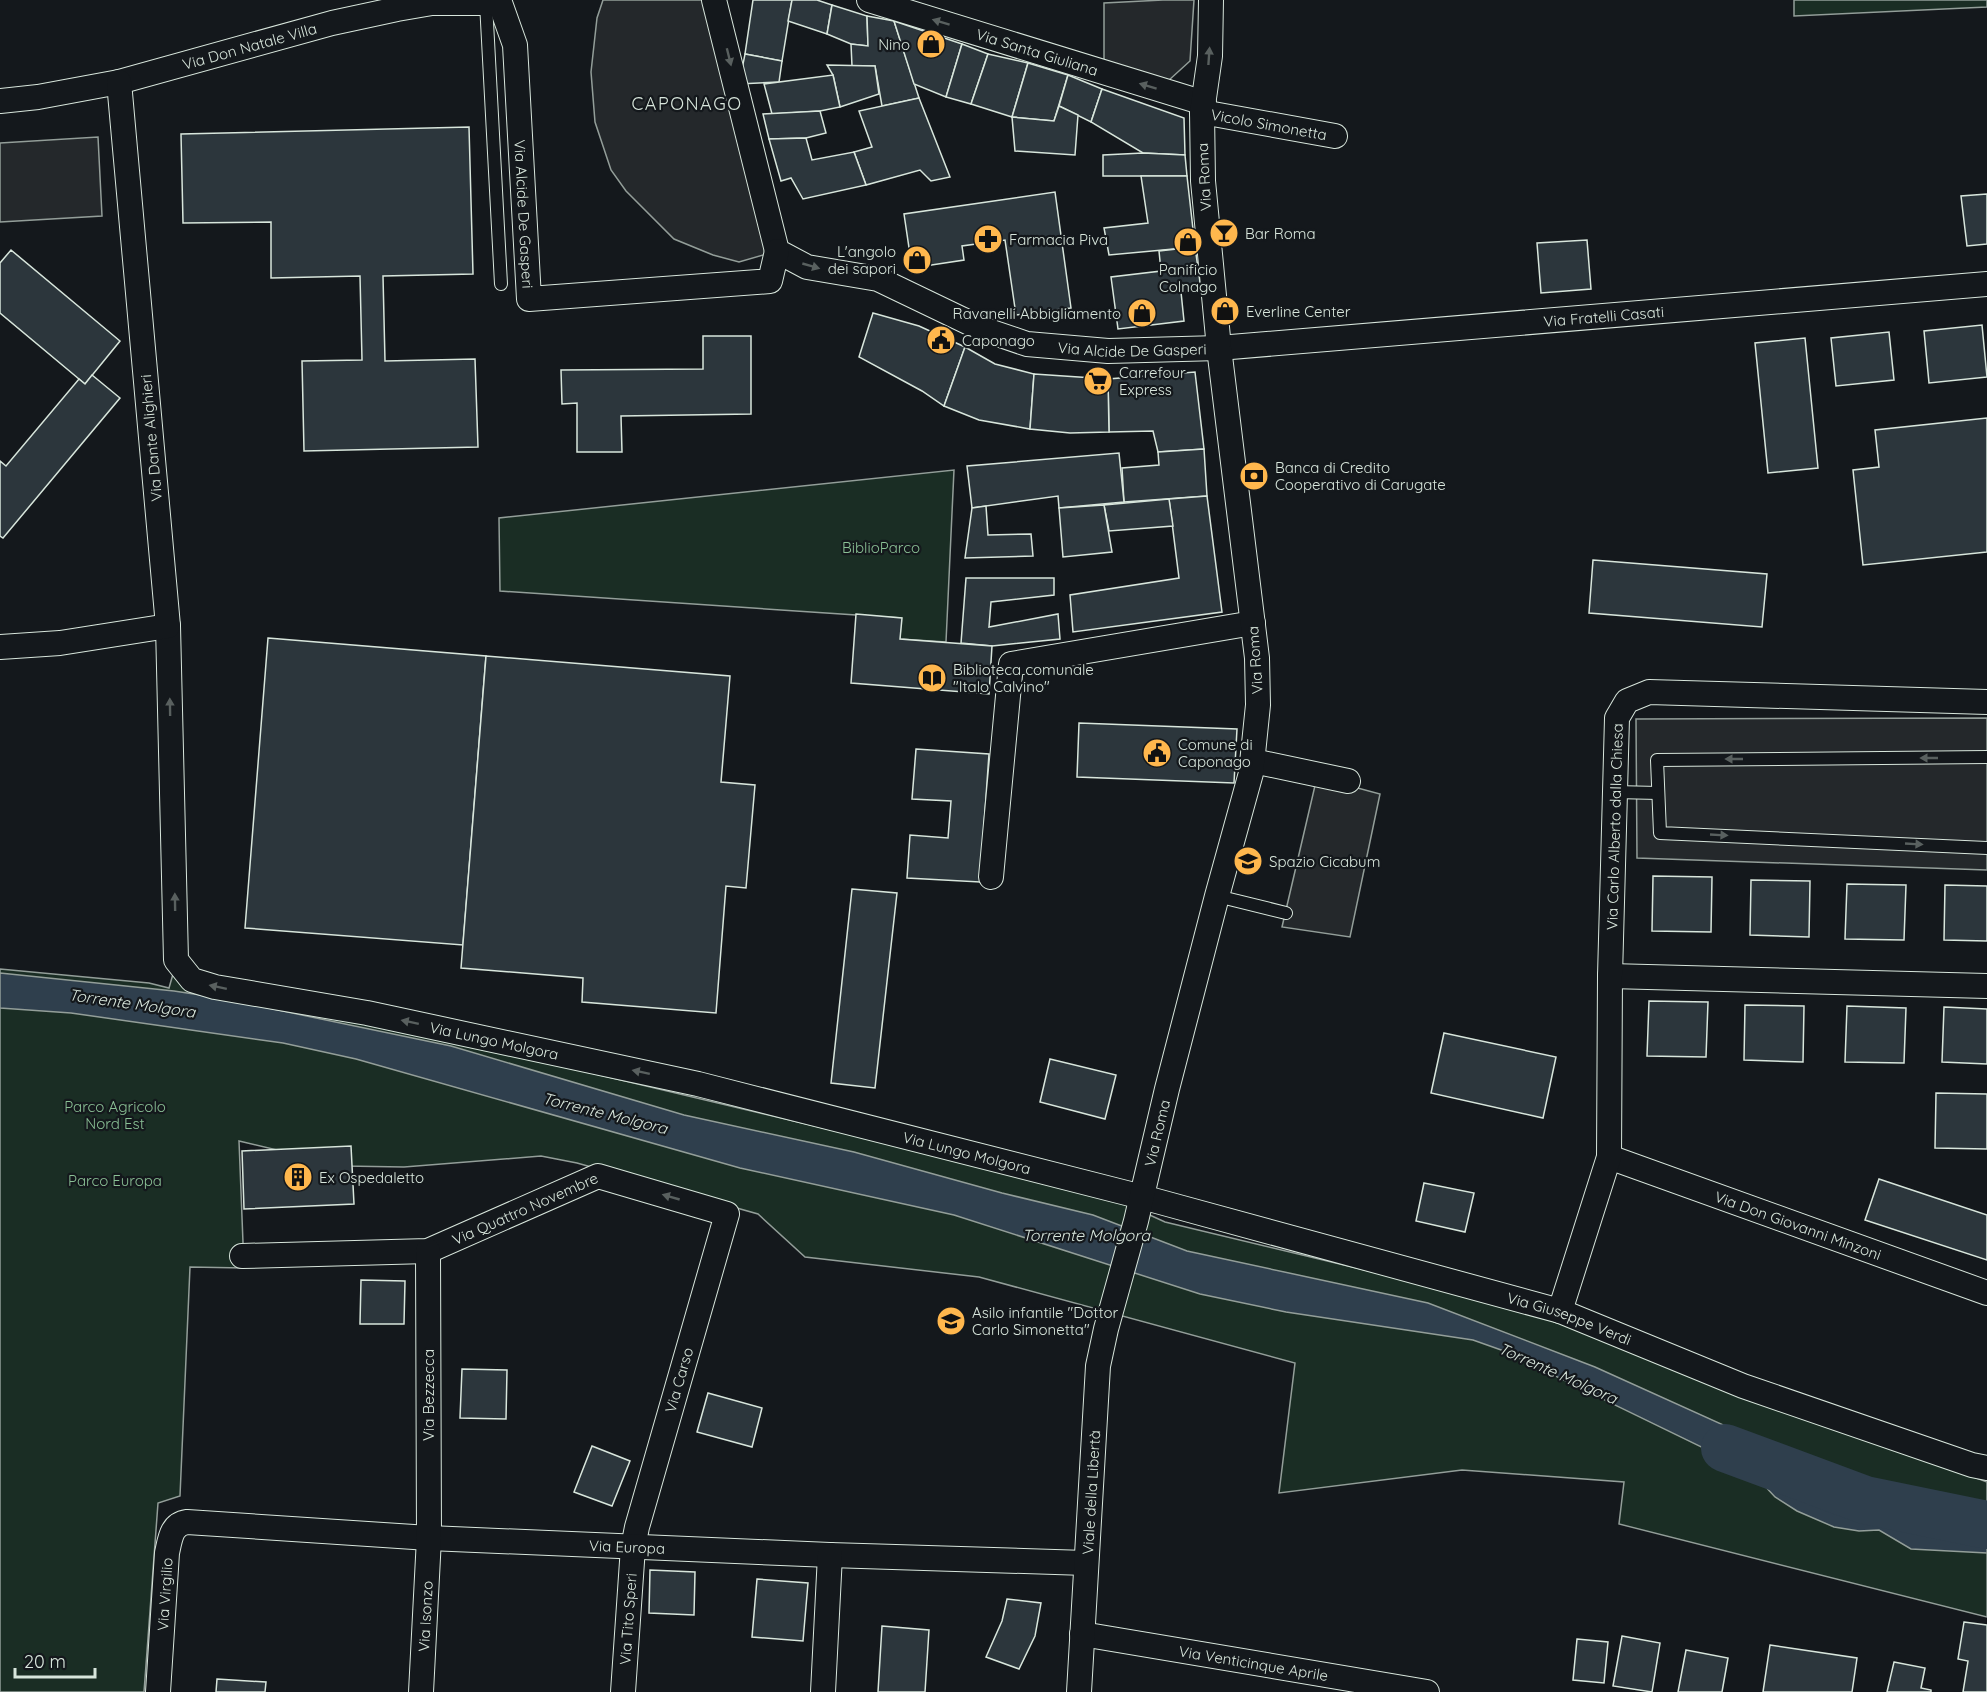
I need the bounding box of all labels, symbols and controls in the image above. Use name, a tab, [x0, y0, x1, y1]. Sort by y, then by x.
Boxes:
one-way arrow	[932, 17, 950, 26]
street label: Via Don Natale Villa	[180, 18, 319, 73]
street label: Via Santa Giuliana	[974, 24, 1101, 79]
shop icon: Nino	[915, 28, 947, 60]
place label: Nino	[878, 35, 910, 54]
one-way arrow	[1205, 47, 1214, 66]
one-way arrow	[724, 48, 734, 66]
one-way arrow	[1139, 81, 1157, 90]
district label: CAPONAGO	[632, 92, 742, 115]
street label: Vicolo Simonetta	[1209, 104, 1328, 144]
street label: Via Alcide De Gasperi	[511, 139, 538, 289]
street label: Via Roma	[1193, 142, 1215, 212]
bar icon: Bar Roma	[1208, 217, 1240, 249]
pharmacy icon: Farmacia Piva	[972, 223, 1004, 255]
place label: Bar Roma	[1245, 224, 1316, 243]
shop icon: Panificio Colnago	[1172, 226, 1204, 258]
place label: Farmacia Piva	[1009, 230, 1108, 249]
place label: L'angolo dei sapori	[828, 242, 896, 278]
shop icon: L'angolo dei sapori	[901, 244, 933, 276]
place label: Panificio Colnago	[1159, 260, 1217, 296]
one-way arrow	[802, 262, 820, 271]
shop icon: Everline Center	[1209, 295, 1241, 327]
shop icon: Ravanelli Abbigliamento	[1126, 297, 1158, 329]
street label: Via Fratelli Casati	[1543, 301, 1665, 330]
place label: Everline Center	[1246, 302, 1351, 321]
place label: Ravanelli Abbigliamento	[953, 304, 1121, 323]
public building icon: Caponago	[925, 324, 957, 356]
place label: Caponago	[962, 331, 1035, 350]
street label: Via Alcide De Gasperi	[1057, 337, 1207, 360]
place label: Carrefour Express	[1119, 363, 1186, 399]
supermarket icon: Carrefour Express	[1082, 365, 1114, 397]
street label: Via Dante Alighieri	[136, 374, 166, 502]
place label: Banca di Credito Cooperativo di Carugate	[1275, 458, 1446, 494]
bank icon: Banca di Credito Cooperativo di Carugate	[1238, 460, 1270, 492]
park label: BiblioParco	[842, 538, 920, 557]
street label: Via Roma	[1243, 625, 1267, 695]
place label: Biblioteca comunale "Italo Calvino"	[953, 660, 1094, 696]
library icon: Biblioteca comunale "Italo Calvino"	[916, 662, 948, 694]
one-way arrow	[165, 697, 175, 716]
street label: Via Carlo Alberto dalla Chiesa	[1602, 723, 1626, 930]
place label: Comune di Caponago	[1178, 735, 1253, 771]
public building icon: Comune di Caponago	[1141, 737, 1173, 769]
one-way arrow	[1919, 753, 1938, 763]
one-way arrow	[1724, 754, 1743, 764]
one-way arrow	[1709, 831, 1728, 840]
one-way arrow	[1904, 840, 1923, 849]
school or university icon: Spazio Cicabum	[1232, 845, 1264, 877]
place label: Spazio Cicabum	[1269, 852, 1380, 871]
one-way arrow	[170, 892, 179, 911]
one-way arrow	[209, 981, 227, 991]
water label: Torrente Molgora	[67, 984, 198, 1022]
one-way arrow	[400, 1017, 419, 1026]
street label: Via Lungo Molgora	[428, 1017, 560, 1063]
one-way arrow	[632, 1066, 651, 1076]
water label: Torrente Molgora	[541, 1088, 671, 1138]
park label: Parco Agricolo Nord Est	[64, 1097, 166, 1133]
street label: Via Roma	[1140, 1098, 1174, 1168]
street label: Via Lungo Molgora	[901, 1127, 1033, 1178]
building icon: Ex Ospedaletto	[282, 1161, 314, 1193]
place label: Ex Ospedaletto	[319, 1168, 424, 1187]
street label: Via Quattro Novembre	[449, 1168, 601, 1249]
park label: Parco Europa	[68, 1171, 162, 1190]
street label: Via Don Giovanni Minzoni	[1712, 1186, 1884, 1264]
one-way arrow	[662, 1192, 680, 1201]
water label: Torrente Molgora	[1022, 1225, 1151, 1245]
street label: Via Giuseppe Verdi	[1505, 1288, 1634, 1349]
place label: Asilo infantile "Dottor Carlo Simonetta"	[972, 1303, 1118, 1339]
school or university icon: Asilo infantile "Dottor Carlo Simonetta"	[935, 1305, 967, 1337]
water label: Torrente Molgora	[1496, 1338, 1622, 1409]
street label: Via Carso	[661, 1345, 697, 1415]
street label: Via Bezzecca	[419, 1349, 438, 1441]
street label: Viale della Libertà	[1078, 1430, 1104, 1555]
street label: Via Europa	[589, 1535, 665, 1557]
street label: Via Virgilio	[152, 1557, 176, 1631]
street label: Via Tito Speri	[615, 1573, 641, 1665]
street label: Via Isonzo	[414, 1580, 436, 1652]
scale bar	[15, 1641, 94, 1679]
street label: Via Venticinque Aprile	[1178, 1641, 1330, 1685]
text: 20 m	[24, 1650, 66, 1673]

